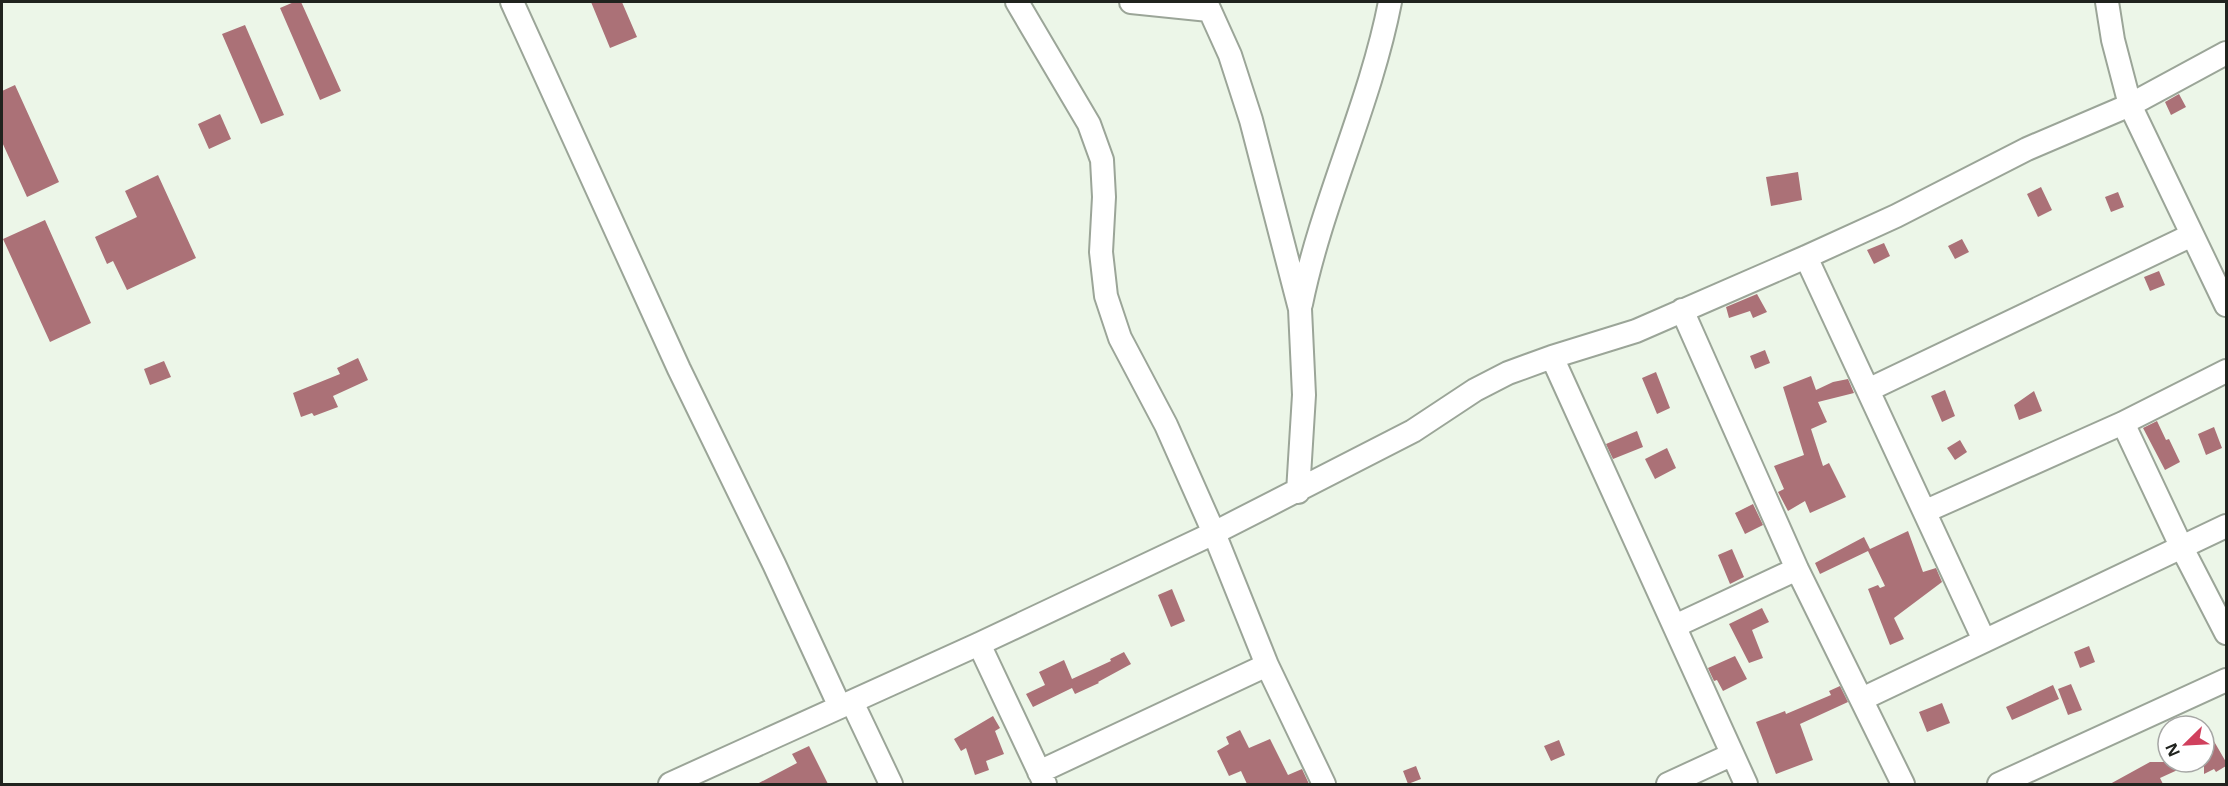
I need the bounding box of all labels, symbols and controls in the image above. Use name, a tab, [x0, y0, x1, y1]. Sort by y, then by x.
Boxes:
north arrow	[2156, 714, 2216, 774]
text: N	[2160, 740, 2185, 761]

